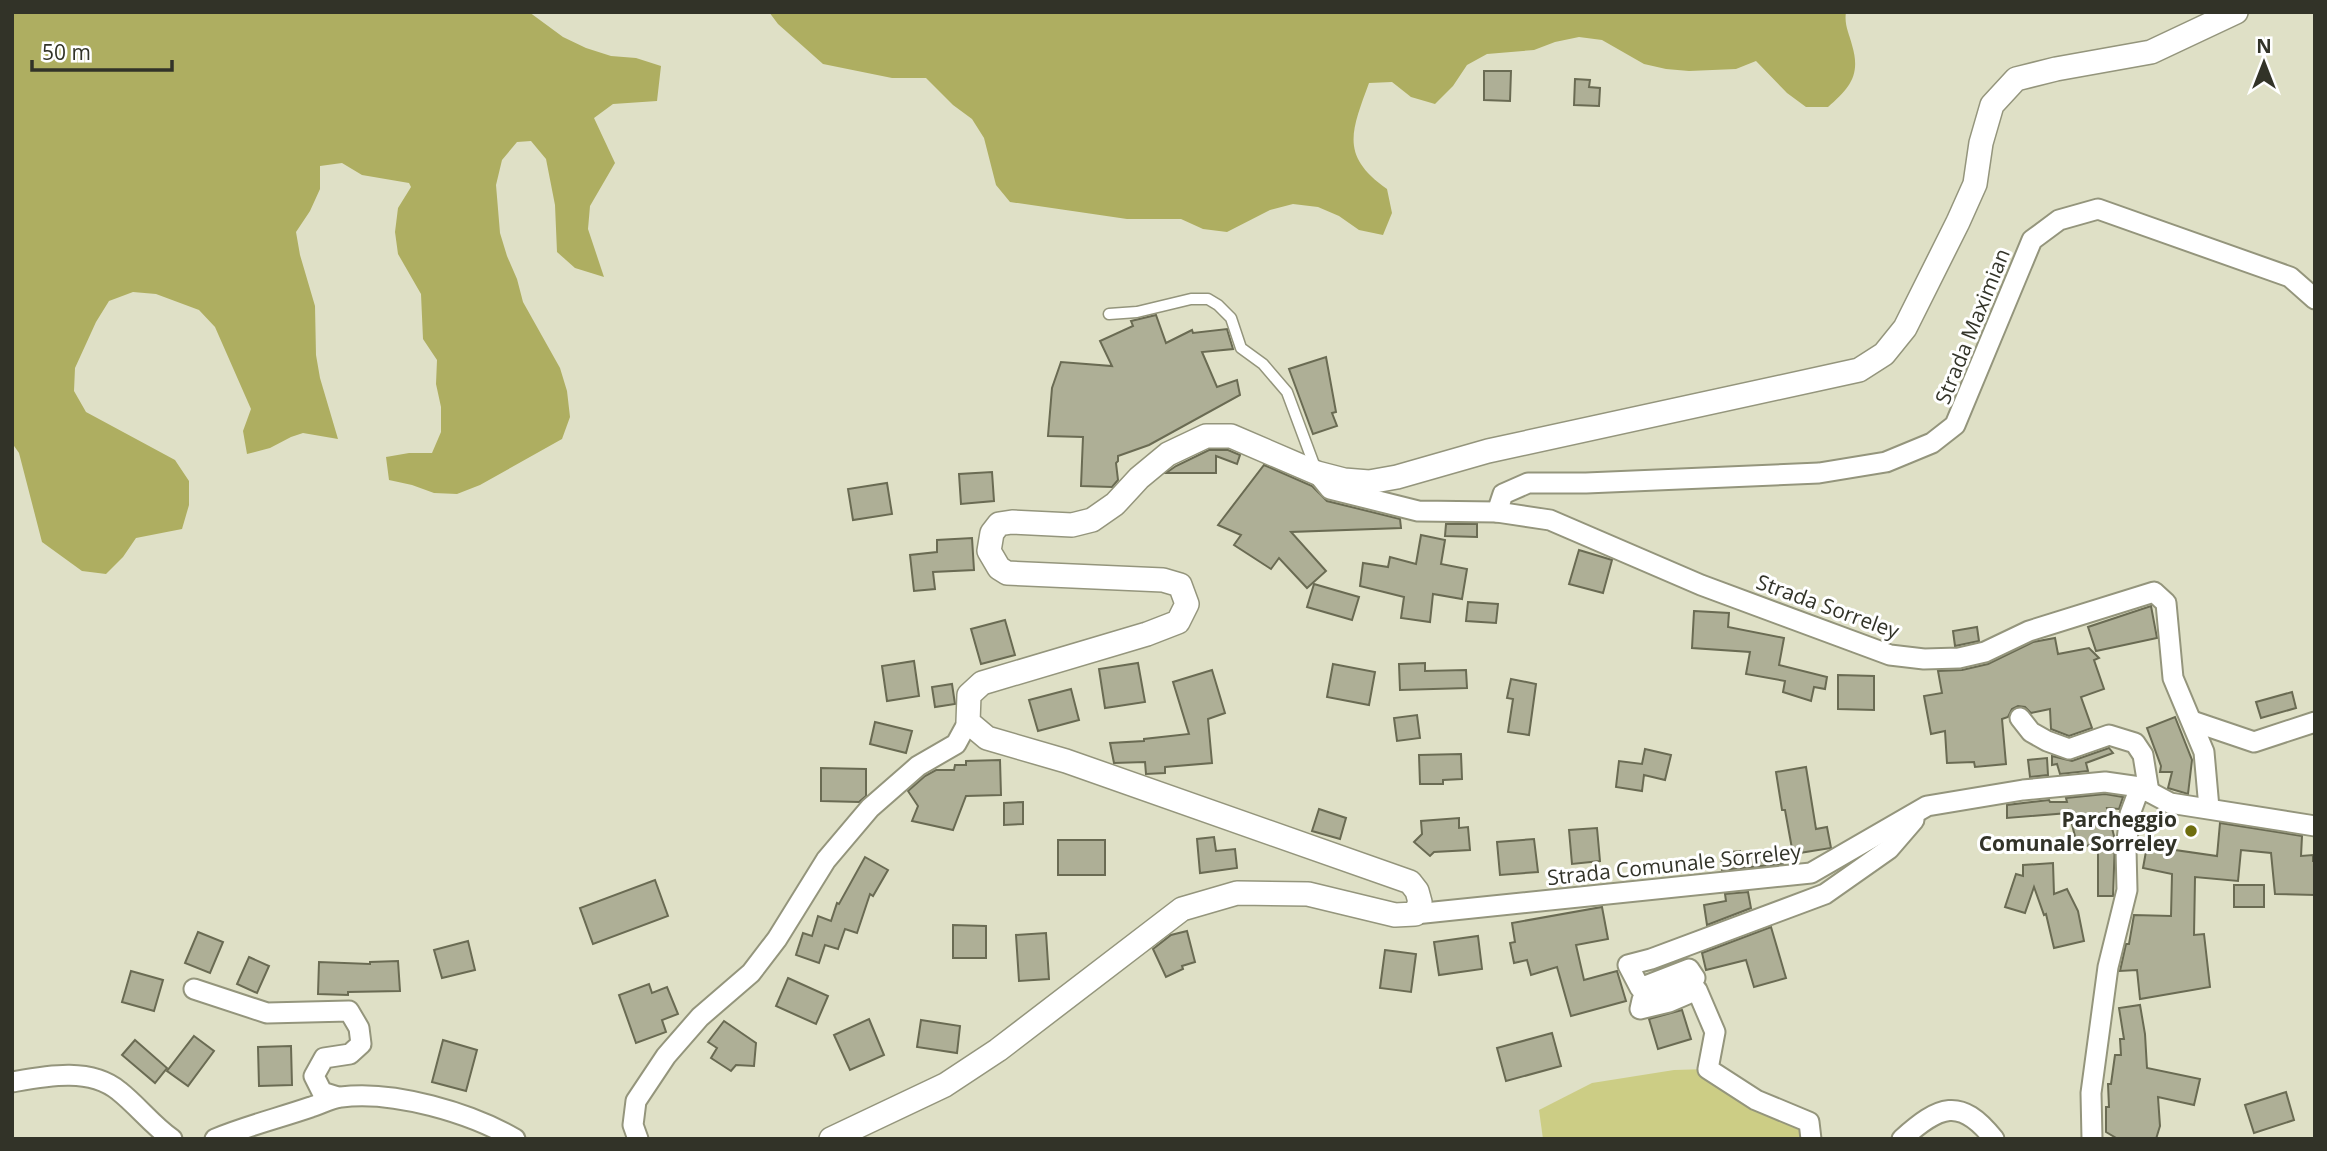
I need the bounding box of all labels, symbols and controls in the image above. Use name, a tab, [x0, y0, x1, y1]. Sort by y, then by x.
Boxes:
scale bar	[32, 28, 172, 72]
north arrow	[2229, 28, 2299, 98]
text: N	[2256, 33, 2272, 59]
text: 50 m	[42, 38, 91, 66]
street label: Strada Maximian	[1928, 244, 2016, 408]
street label: Strada Sorreley	[1753, 567, 1904, 645]
place label: Parcheggio Comunale Sorreley	[1979, 805, 2177, 857]
marker: Parcheggio Comunale Sorreley	[2183, 823, 2199, 839]
street label: Strada Comunale Sorreley	[1546, 837, 1803, 891]

